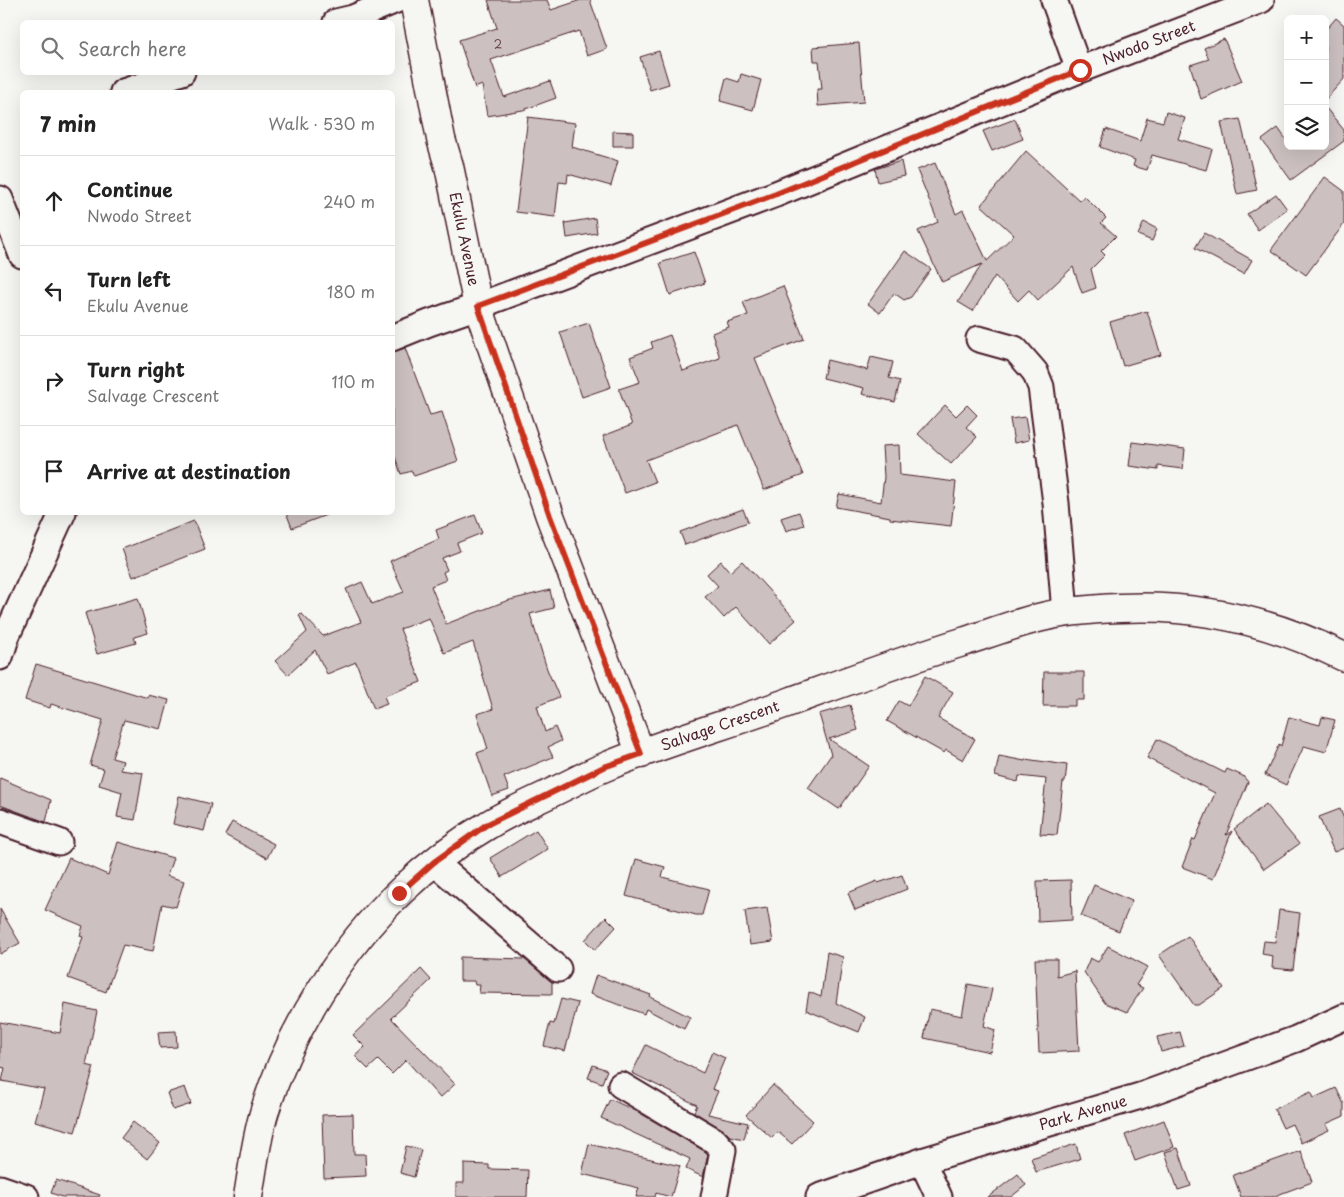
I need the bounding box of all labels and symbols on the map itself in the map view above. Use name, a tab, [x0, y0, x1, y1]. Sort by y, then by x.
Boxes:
street label: Nwodo Street	[1099, 13, 1198, 70]
house number: 2	[494, 35, 502, 53]
route start	[1069, 59, 1092, 82]
street label: Ekulu Avenue	[444, 190, 487, 288]
street label: Salvage Crescent	[657, 694, 782, 756]
route end	[388, 882, 411, 905]
street label: Park Avenue	[1036, 1088, 1129, 1135]

